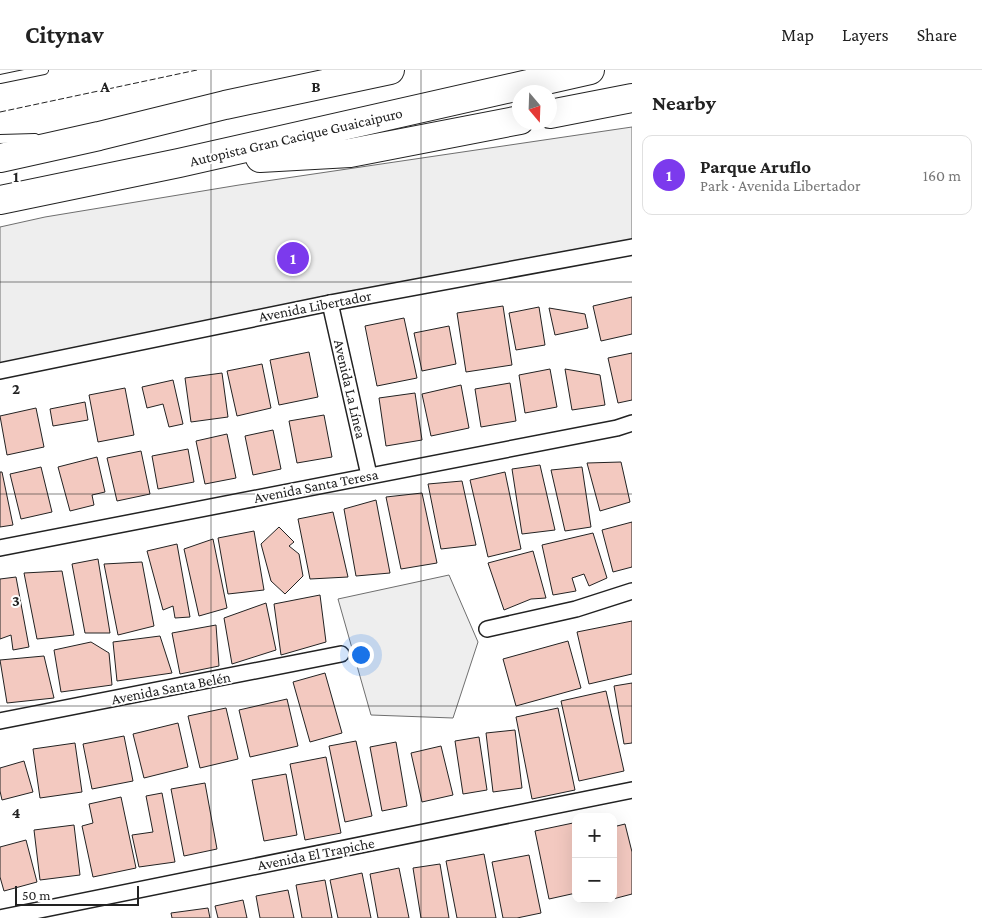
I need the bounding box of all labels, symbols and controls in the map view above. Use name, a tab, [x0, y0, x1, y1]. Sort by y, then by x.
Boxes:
text: Citynav	[25, 21, 104, 48]
text: Map	[781, 25, 814, 45]
text: Layers	[842, 25, 889, 45]
text: Share	[917, 25, 957, 45]
text: A	[99, 78, 110, 95]
text: B	[311, 78, 321, 95]
north arrow	[512, 85, 557, 130]
text: Nearby	[652, 91, 716, 115]
street label: Autopista Gran Cacique Guaicaipuro	[188, 105, 404, 170]
text: Parque Aruflo	[700, 156, 811, 177]
text: 1	[666, 167, 672, 184]
text: 160 m	[923, 167, 961, 184]
text: 1	[13, 168, 19, 185]
text: Park · Avenida Libertador	[700, 177, 861, 194]
pin: 1	[277, 239, 309, 277]
street label: Avenida Libertador	[257, 287, 374, 325]
street label: Avenida La Línea	[331, 338, 369, 440]
text: 2	[12, 380, 20, 397]
street label: Avenida Santa Teresa	[252, 466, 380, 506]
text: 3	[12, 592, 20, 609]
your location	[348, 642, 374, 668]
street label: Avenida Santa Belén	[110, 669, 232, 707]
text: 4	[12, 804, 21, 821]
map controls	[572, 813, 617, 903]
button: +	[572, 813, 617, 858]
street label: Avenida El Trapiche	[256, 835, 376, 874]
button: −	[572, 858, 617, 903]
scale bar	[15, 883, 139, 906]
text: 50 m	[22, 887, 50, 903]

